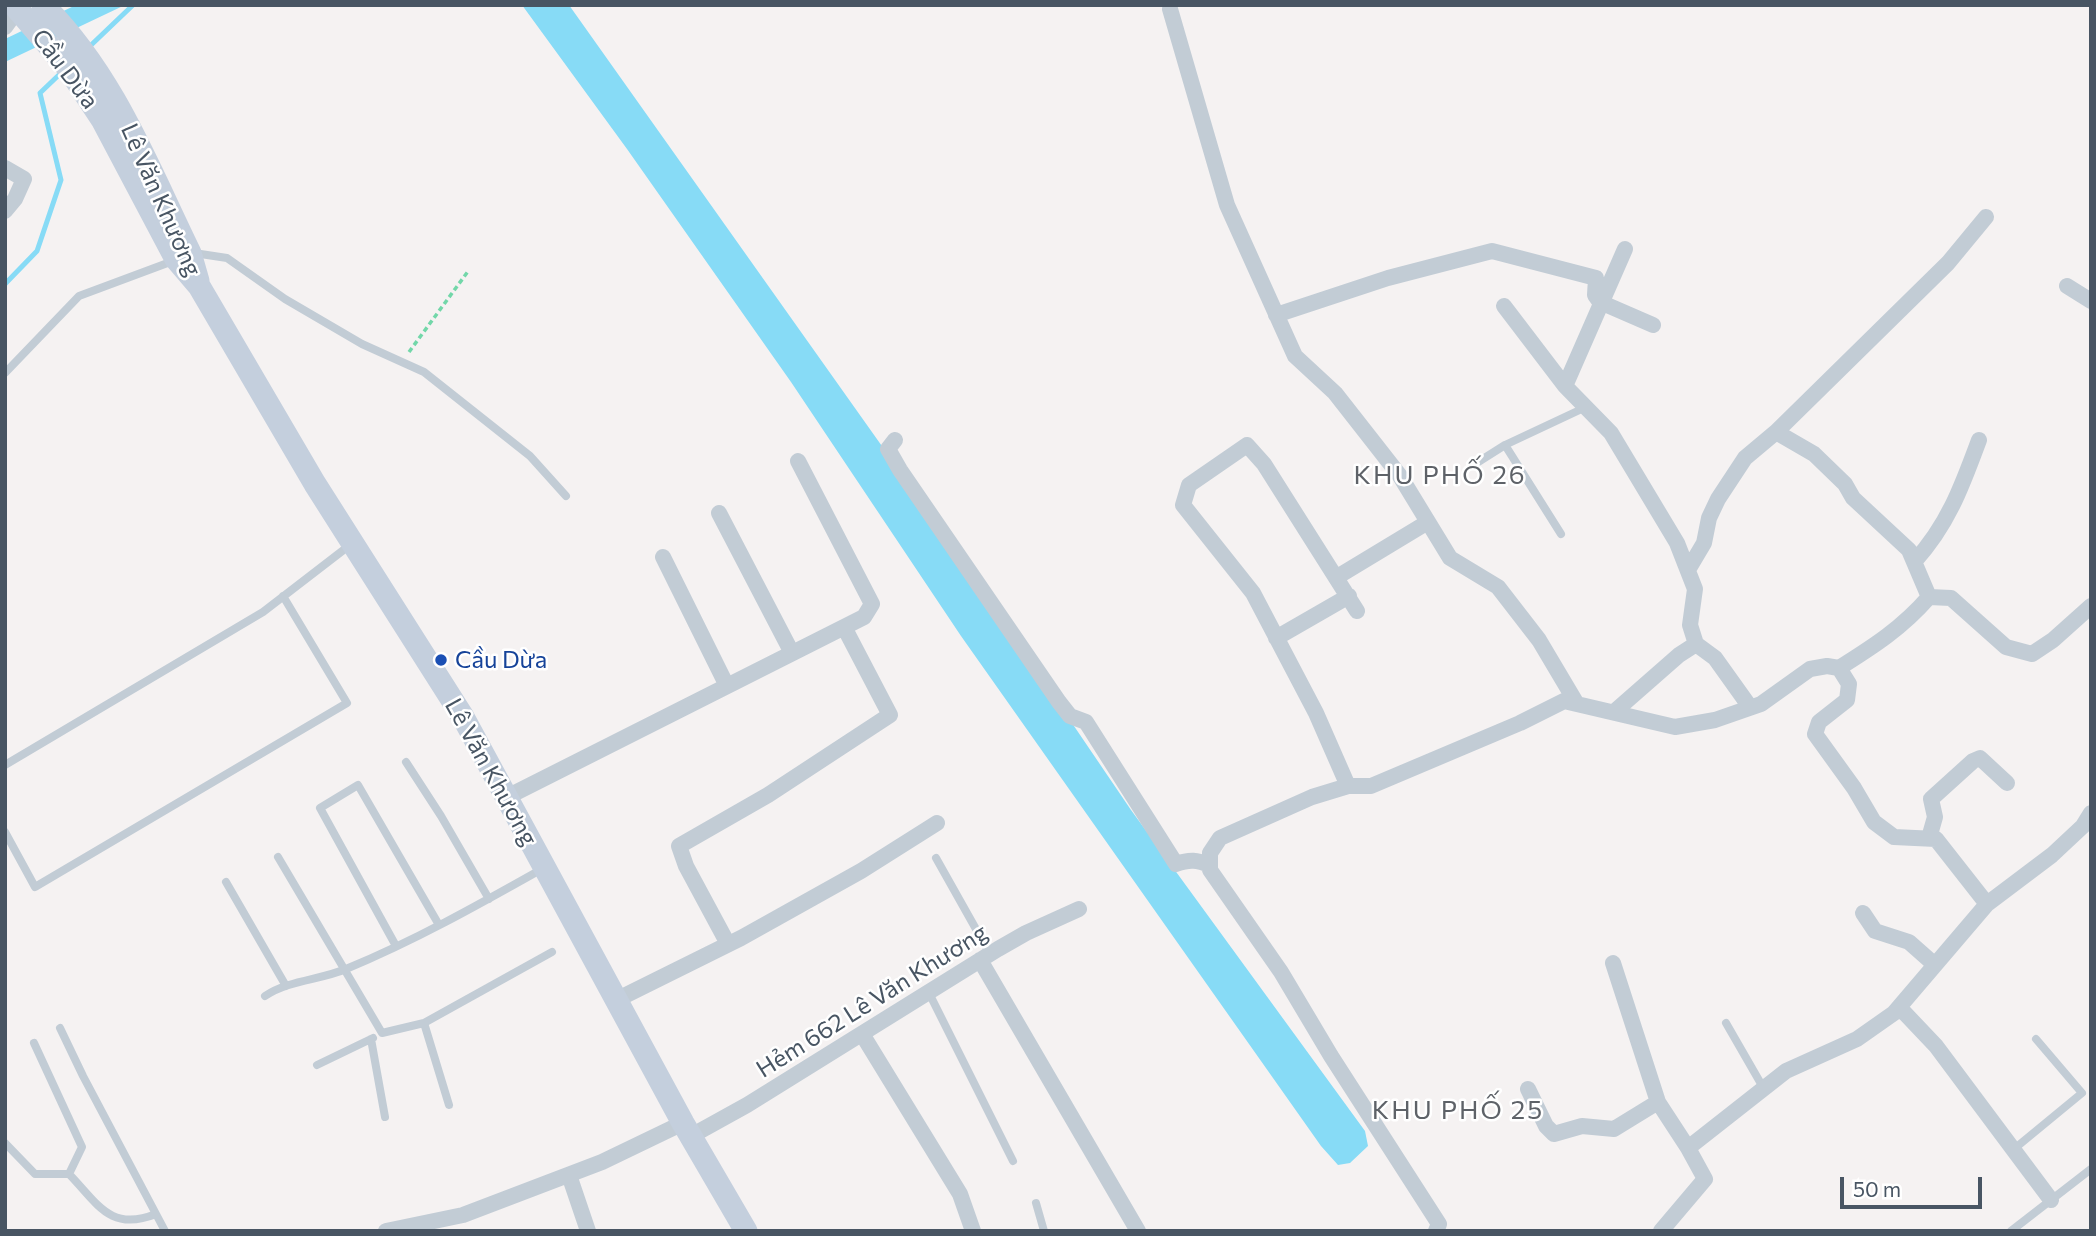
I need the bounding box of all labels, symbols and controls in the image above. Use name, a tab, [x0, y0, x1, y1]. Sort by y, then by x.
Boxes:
street label: Cầu Dừa	[26, 23, 104, 115]
street label: Lê Văn Khương	[114, 119, 208, 281]
district label: KHU PHỐ 26	[1355, 459, 1525, 491]
place label: Cầu Dừa	[455, 646, 547, 674]
marker: Cầu Dừa	[433, 652, 449, 668]
street label: Lê Văn Khương	[439, 693, 543, 851]
street label: Hẻm 662 Lê Văn Khương	[751, 918, 993, 1084]
district label: KHU PHỐ 25	[1373, 1094, 1543, 1126]
scale bar	[1844, 1162, 1986, 1206]
text: 50 m	[1853, 1176, 1901, 1201]

